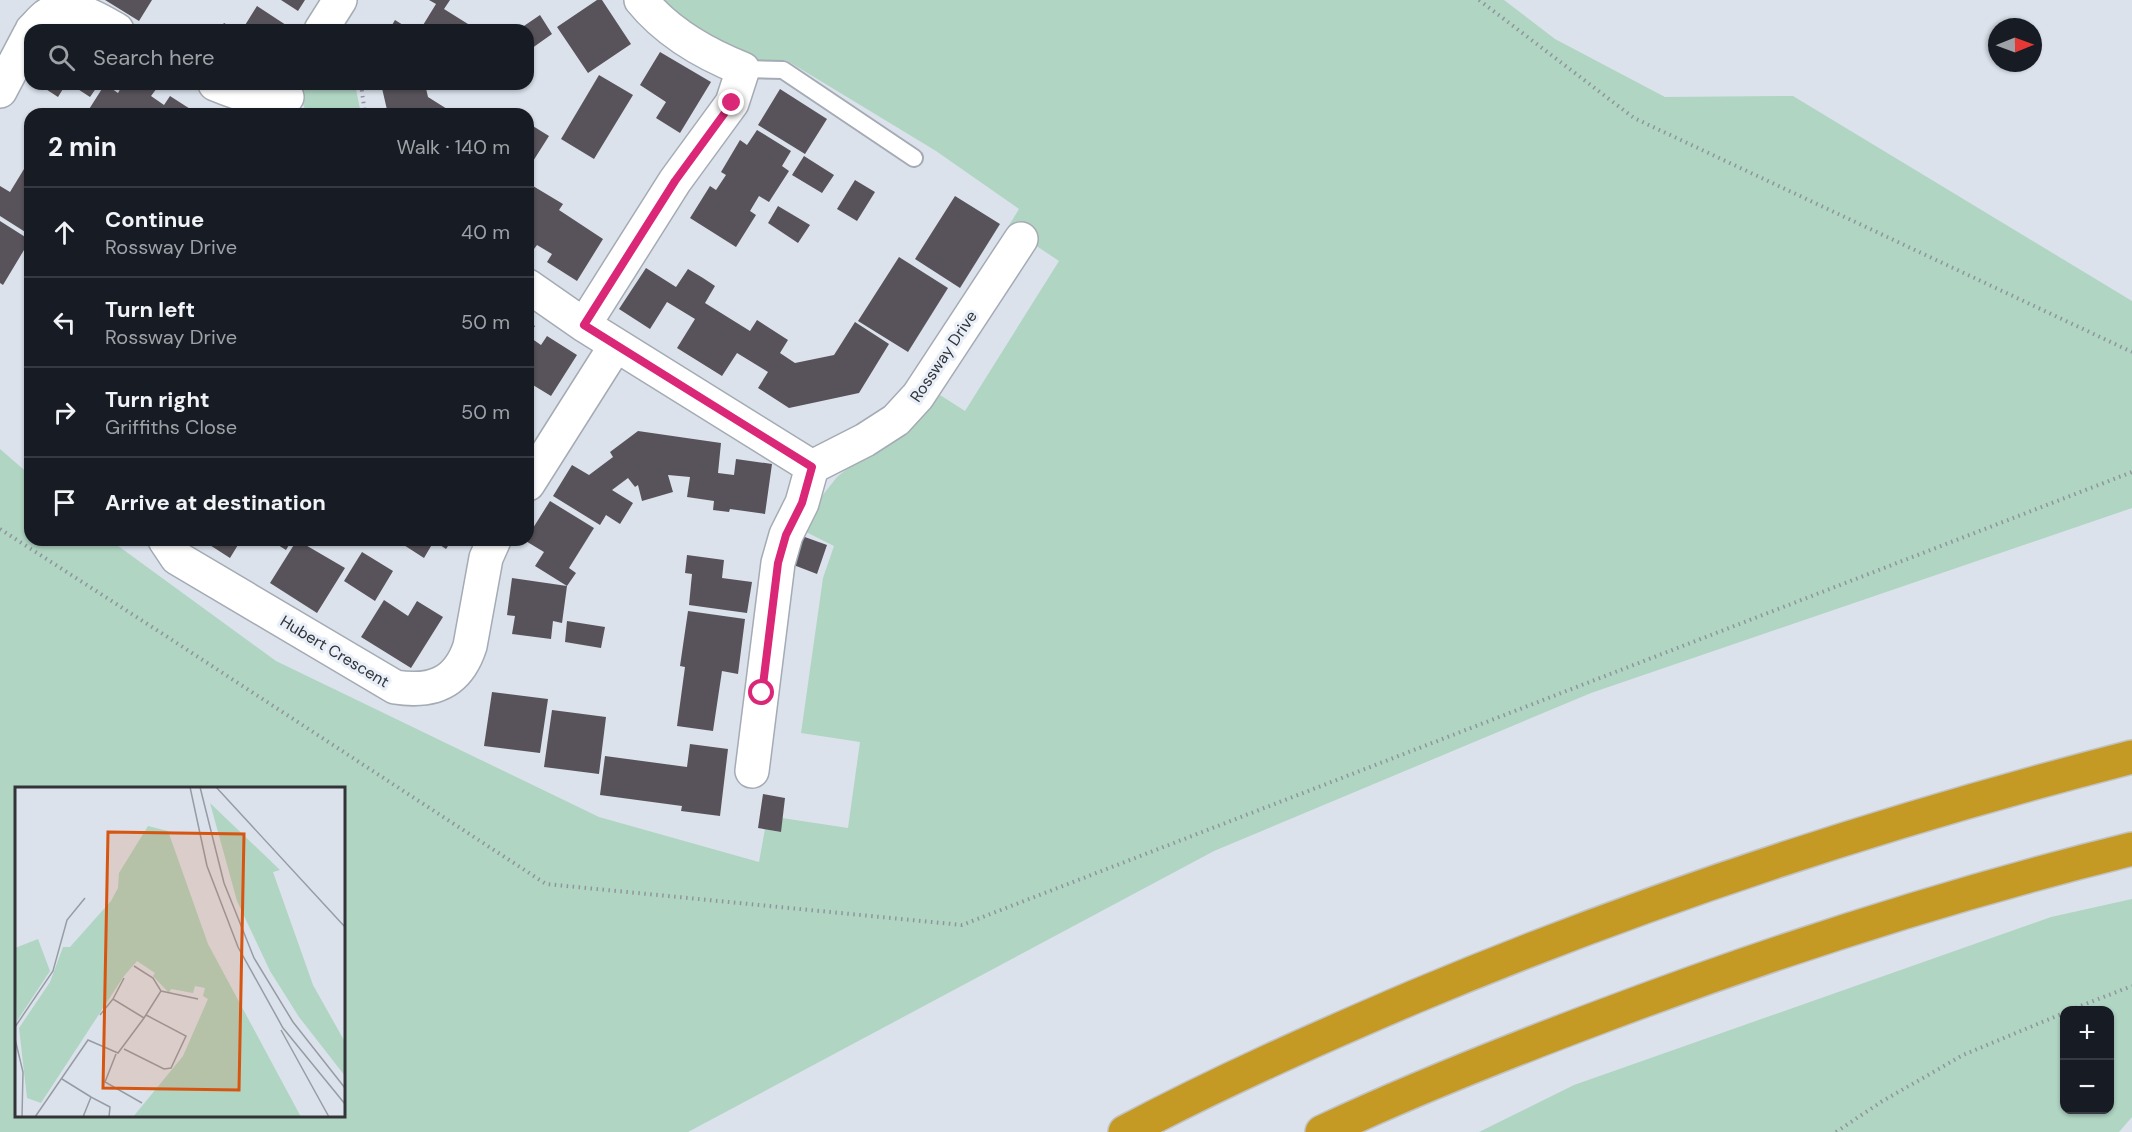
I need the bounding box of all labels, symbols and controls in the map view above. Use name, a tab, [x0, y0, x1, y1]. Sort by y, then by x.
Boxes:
north arrow	[1988, 18, 2042, 72]
search box	[24, 24, 534, 90]
icon: search	[45, 41, 78, 74]
text: Search here	[93, 43, 214, 72]
route end	[718, 89, 744, 115]
text: 2 min	[48, 130, 117, 164]
text: Walk · 140 m	[396, 134, 510, 160]
text: Continue	[105, 205, 204, 234]
icon: ahead	[48, 216, 81, 249]
text: 40 m	[461, 219, 510, 245]
text: Rossway Drive	[105, 234, 237, 260]
text: Turn left	[105, 295, 195, 324]
icon: left	[48, 306, 81, 339]
street label: Rossway Drive	[905, 307, 982, 406]
text: 50 m	[461, 309, 510, 335]
text: Rossway Drive	[105, 324, 237, 350]
text: Turn right	[105, 385, 210, 414]
icon: right	[48, 396, 81, 429]
text: 50 m	[461, 399, 510, 425]
text: Griffiths Close	[105, 414, 237, 440]
icon: arrive	[48, 486, 81, 519]
text: Arrive at destination	[105, 488, 326, 517]
street label: Hubert Crescent	[276, 611, 393, 692]
route start	[748, 679, 774, 705]
inset map	[15, 787, 345, 1117]
map controls	[2060, 1006, 2114, 1114]
button: +	[2060, 1006, 2114, 1060]
button: −	[2060, 1060, 2114, 1114]

